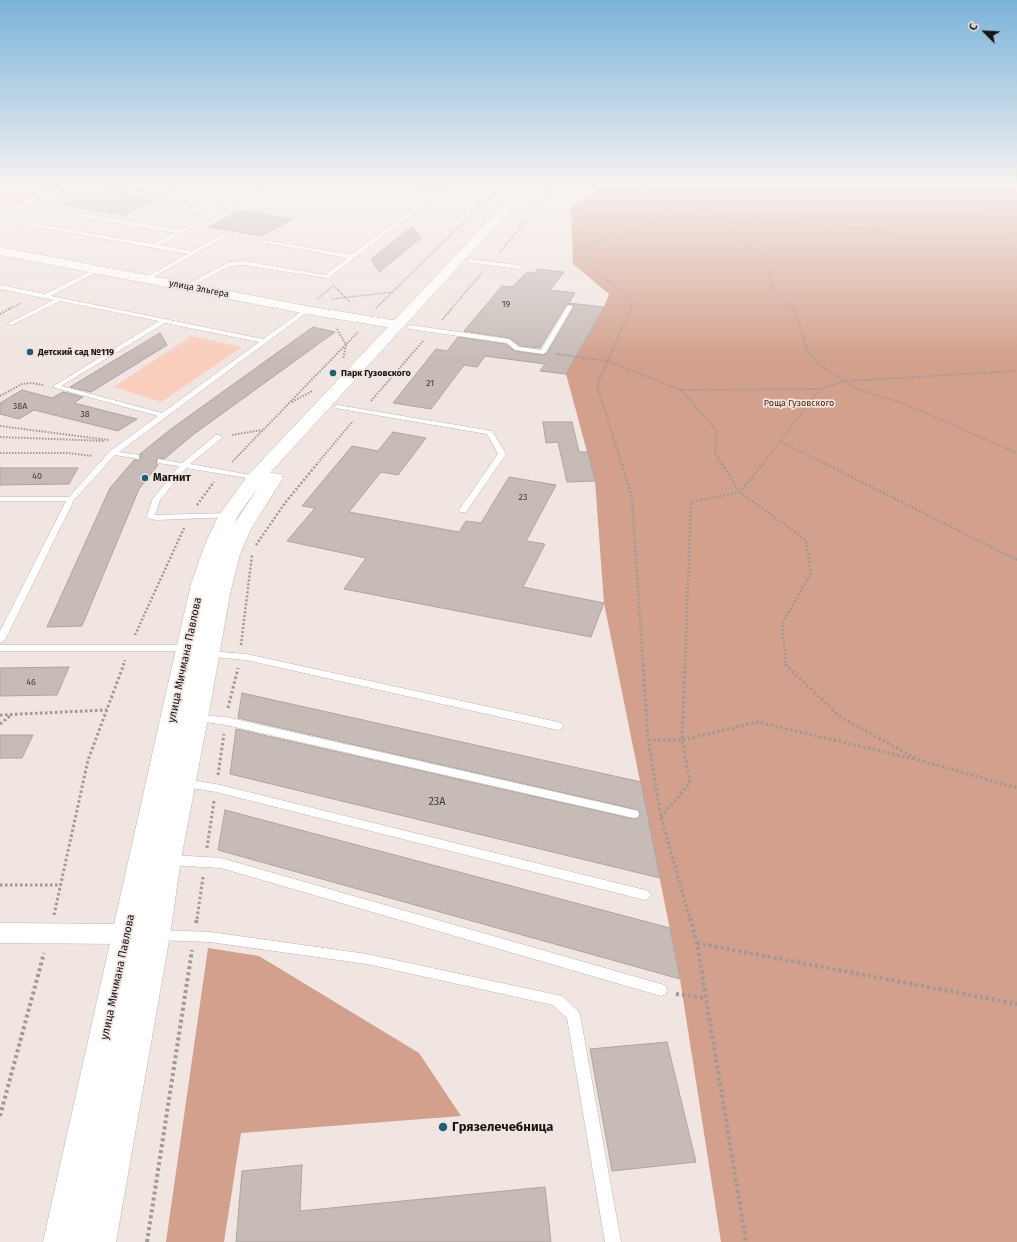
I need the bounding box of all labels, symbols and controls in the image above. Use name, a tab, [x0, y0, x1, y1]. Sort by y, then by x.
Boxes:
north arrow	[965, 12, 1005, 52]
text: С	[966, 21, 981, 32]
street label: улица Эльгера	[168, 278, 230, 300]
house number: 19	[502, 299, 510, 309]
marker: Детский сад №119	[25, 347, 35, 357]
place label: Детский сад №119	[38, 347, 114, 357]
marker: Парк Гузовского	[328, 368, 338, 378]
place label: Парк Гузовского	[341, 368, 411, 378]
house number: 21	[426, 378, 434, 388]
park label: Роща Гузовского	[764, 398, 834, 408]
house number: 38А	[13, 401, 27, 411]
house number: 38	[80, 409, 90, 419]
house number: 40	[32, 471, 42, 481]
place label: Магнит	[153, 471, 191, 485]
marker: Магнит	[140, 473, 150, 483]
house number: 23	[519, 492, 527, 502]
street label: улица Мичмана Павлова	[165, 596, 205, 724]
house number: 46	[26, 677, 36, 687]
house number: 23А	[428, 795, 446, 809]
street label: улица Мичмана Павлова	[98, 913, 138, 1041]
place label: Грязелечебница	[452, 1119, 553, 1135]
marker: Грязелечебница	[437, 1121, 449, 1133]

